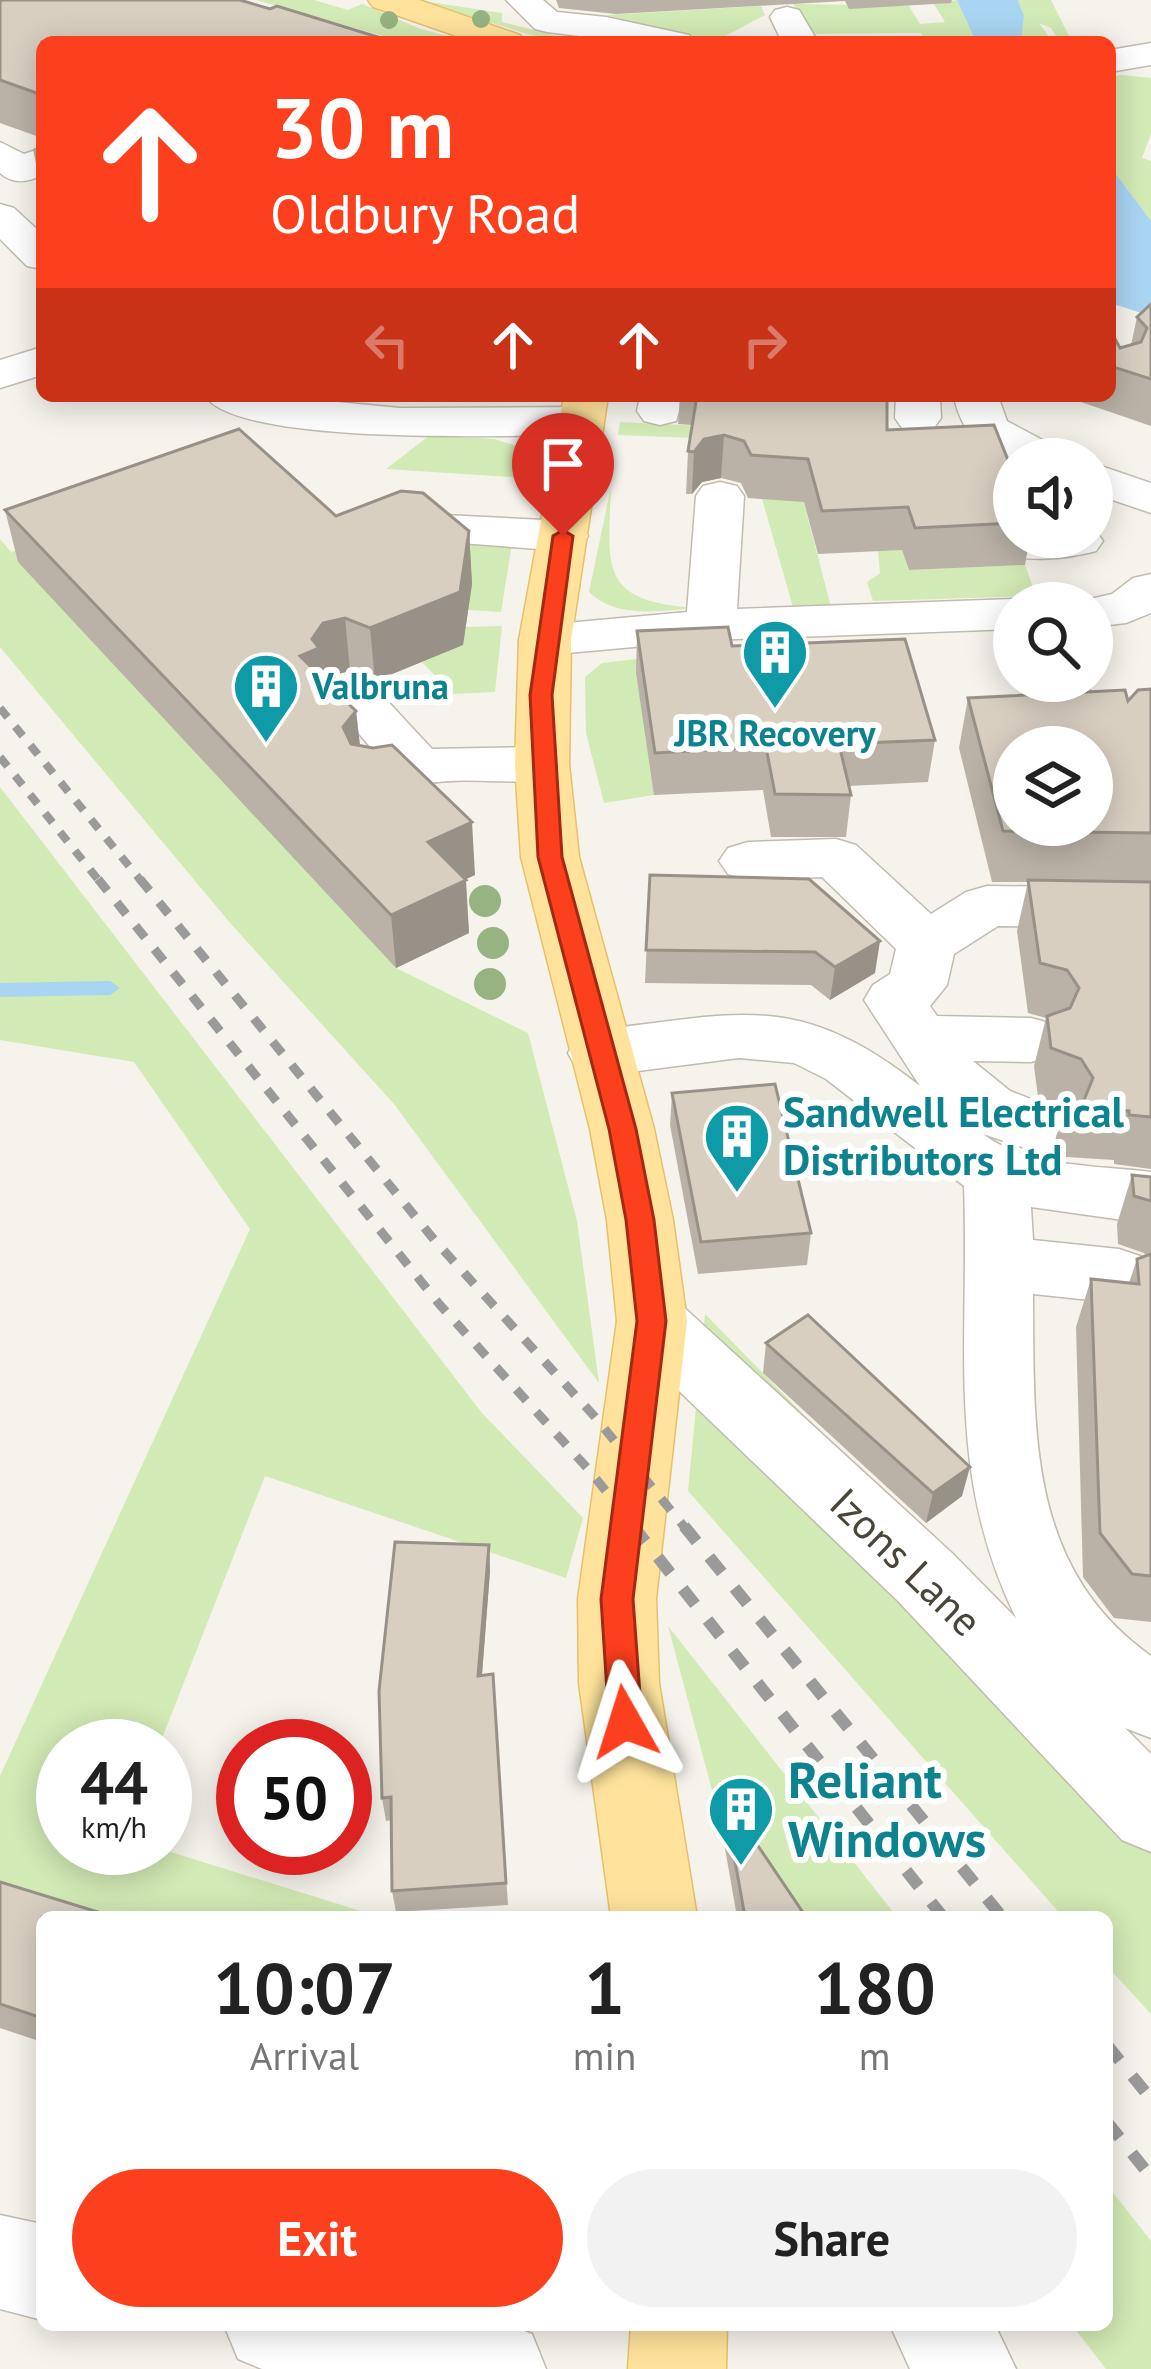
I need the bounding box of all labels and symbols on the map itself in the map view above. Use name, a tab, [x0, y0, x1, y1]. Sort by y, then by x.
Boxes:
pin	[512, 413, 614, 536]
building icon: JBR Recovery	[740, 617, 810, 711]
building icon: Valbruna	[231, 651, 301, 745]
place label: Valbruna	[311, 662, 449, 709]
place label: JBR Recovery	[673, 709, 876, 756]
place label: Sandwell Electrical Distributors Ltd	[783, 1084, 1124, 1187]
building icon: Sandwell Electrical Distributors Ltd	[702, 1101, 772, 1195]
street label: Izons Lane	[819, 1476, 994, 1648]
position arrow	[562, 1659, 688, 1785]
speed limit sign: 50	[216, 1719, 372, 1875]
place label: Reliant Windows	[788, 1746, 986, 1871]
building icon: Reliant Windows	[706, 1774, 776, 1868]

